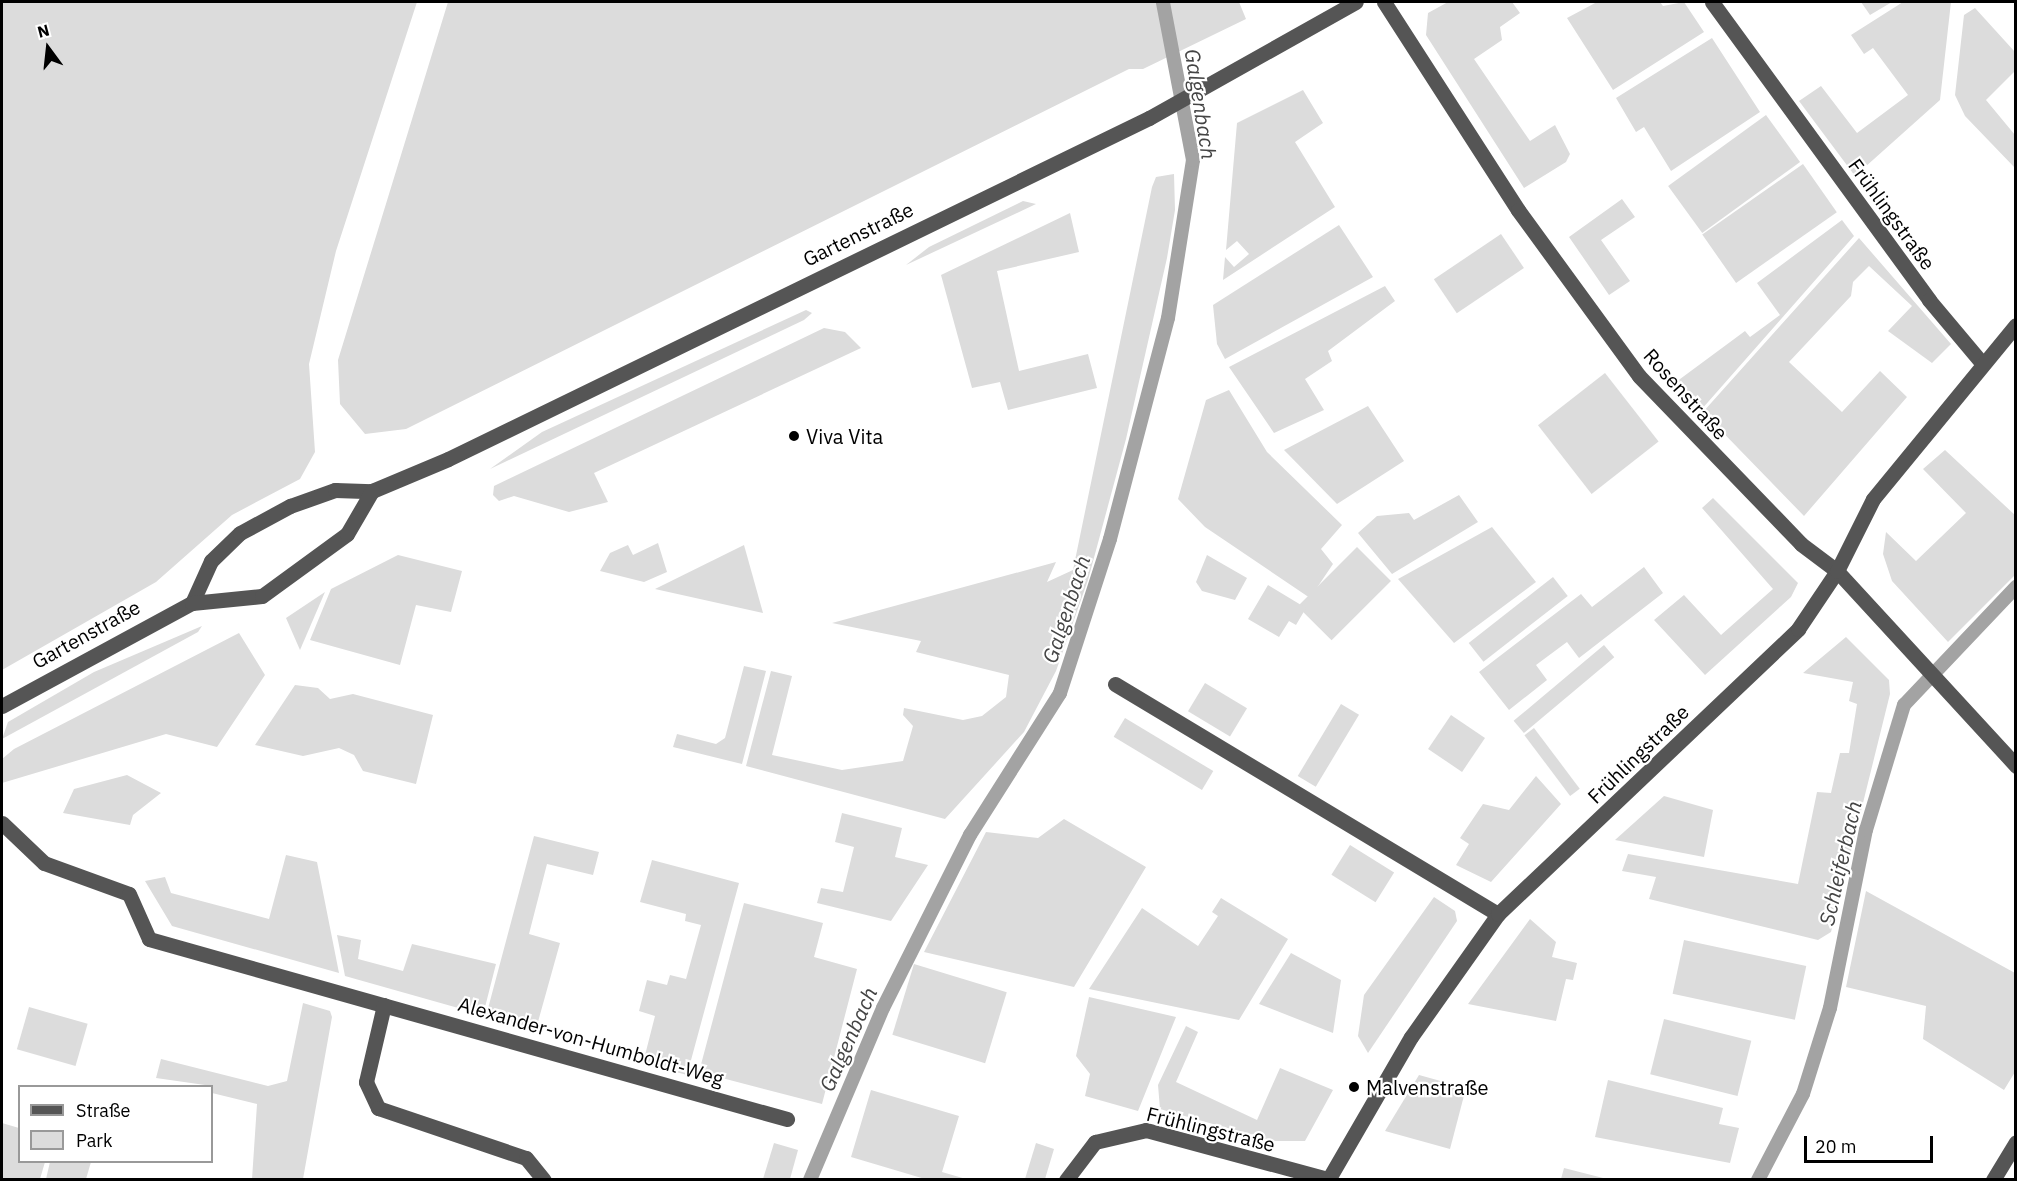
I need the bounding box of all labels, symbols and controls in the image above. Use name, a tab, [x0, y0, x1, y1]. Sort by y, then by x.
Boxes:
north arrow	[18, 18, 78, 78]
text: N	[35, 19, 52, 42]
water label: Galgenbach	[1180, 47, 1222, 161]
street label: Frühlingstraße	[1844, 154, 1940, 274]
street label: Gartenstraße	[799, 197, 917, 271]
street label: Rosenstraße	[1639, 344, 1733, 444]
place label: Viva Vita	[806, 424, 883, 448]
marker: Viva Vita	[787, 429, 801, 443]
water label: Galgenbach	[1037, 552, 1095, 666]
street label: Gartenstraße	[28, 595, 144, 673]
street label: Frühlingstraße	[1582, 700, 1694, 808]
water label: Schleiferbach	[1813, 798, 1867, 928]
water label: Galgenbach	[814, 983, 882, 1095]
street label: Alexander-von-Humboldt-Weg	[456, 992, 726, 1090]
place label: Malvenstraße	[1366, 1075, 1489, 1099]
marker: Malvenstraße	[1347, 1080, 1361, 1094]
legend	[18, 1085, 213, 1163]
text: Straße	[76, 1099, 130, 1122]
street label: Frühlingstraße	[1144, 1101, 1278, 1157]
scale bar	[1807, 1124, 1936, 1162]
text: Park	[76, 1129, 112, 1152]
text: 20 m	[1815, 1135, 1857, 1158]

